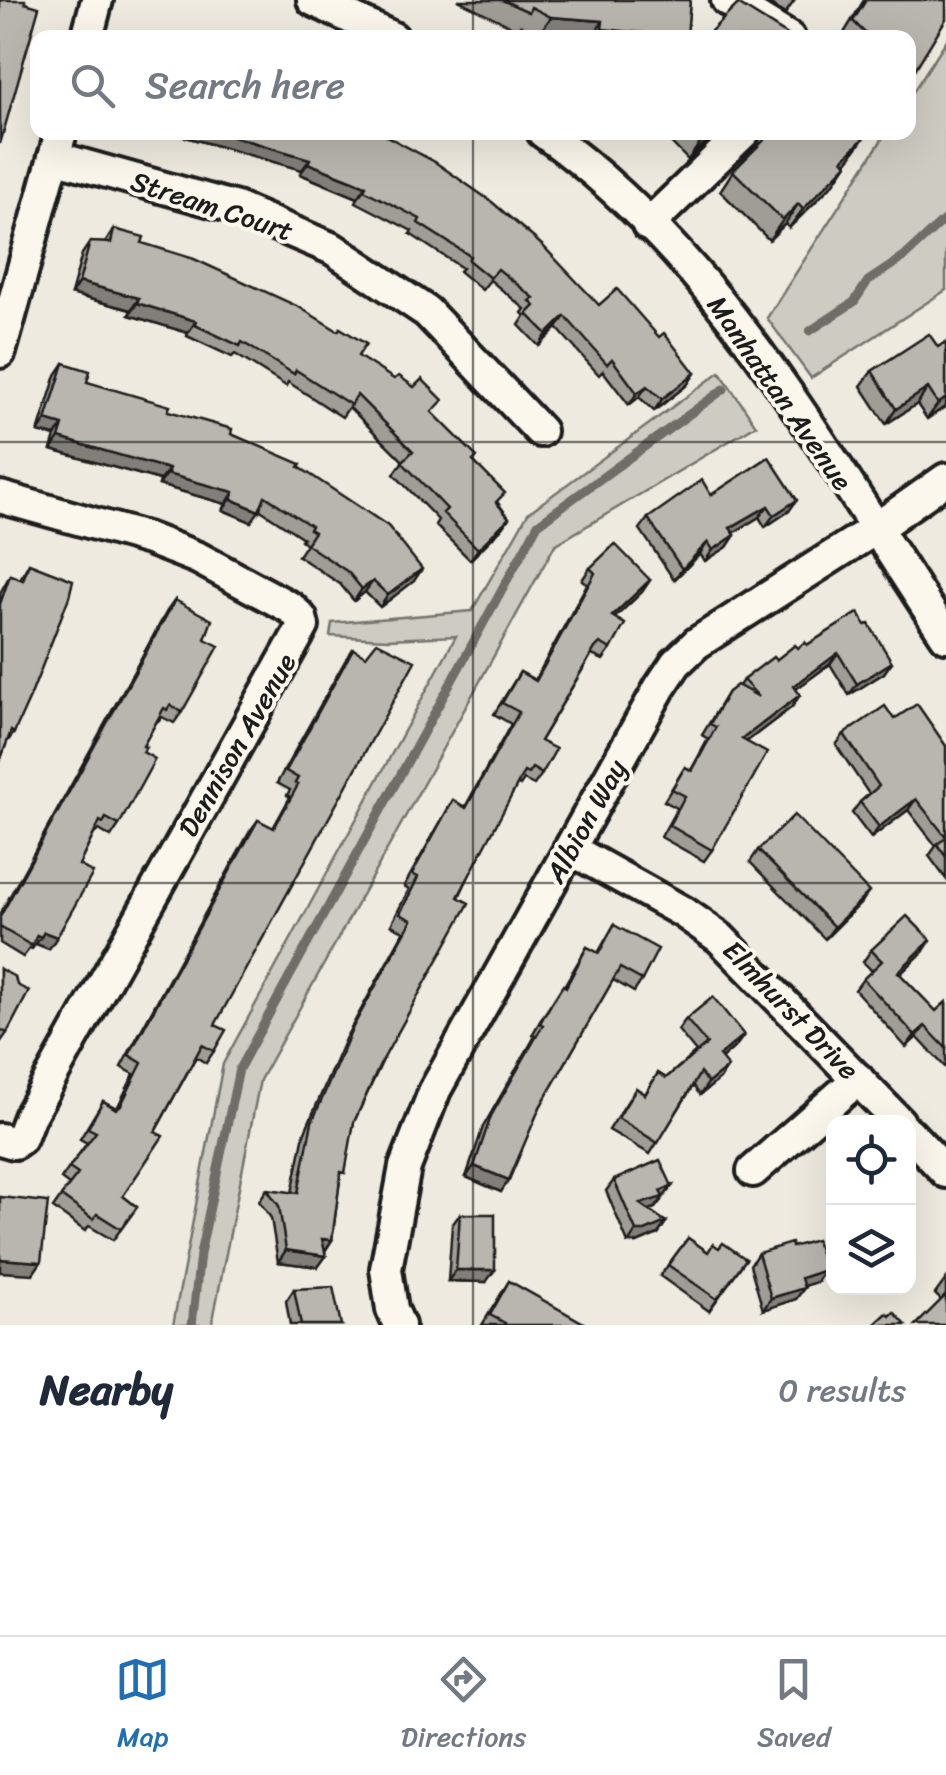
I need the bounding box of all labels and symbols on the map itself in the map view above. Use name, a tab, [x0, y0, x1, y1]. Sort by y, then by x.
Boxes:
street label: Stream Court	[124, 157, 300, 255]
street label: Manhattan Avenue	[694, 285, 866, 501]
street label: Dennison Avenue	[164, 643, 310, 847]
street label: Albion Way	[531, 749, 641, 893]
street label: Elmhurst Drive	[711, 928, 871, 1092]

